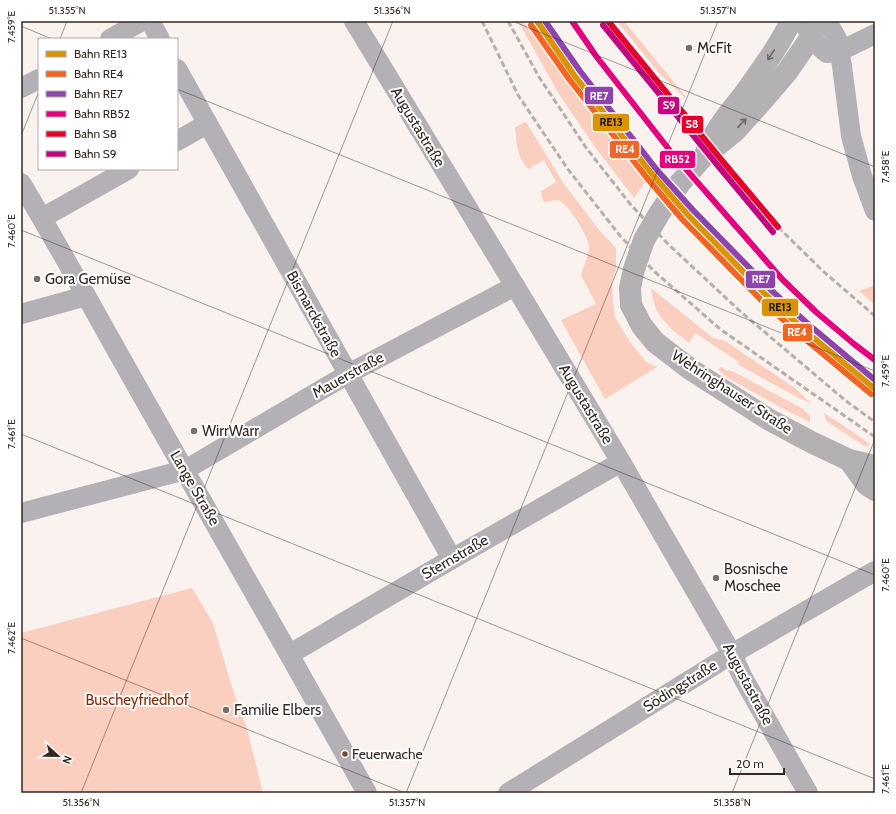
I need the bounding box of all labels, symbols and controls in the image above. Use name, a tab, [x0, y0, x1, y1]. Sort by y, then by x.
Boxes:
text: 51.355°N	[49, 4, 85, 17]
text: 51.356°N	[373, 4, 411, 17]
text: 51.357°N	[700, 4, 736, 17]
text: 7.459°E	[5, 11, 18, 43]
legend	[38, 38, 178, 170]
place label: McFit	[697, 39, 732, 57]
marker: McFit	[684, 43, 694, 53]
text: Bahn RE13	[74, 46, 127, 61]
one-way arrow	[767, 49, 775, 60]
text: Bahn RE4	[74, 66, 123, 81]
street label: Augustastraße	[387, 84, 449, 171]
text: Bahn RE7	[74, 86, 123, 101]
line badge: RE7	[584, 86, 614, 105]
text: RE7	[590, 89, 609, 103]
line badge: S9	[657, 96, 680, 115]
text: S9	[663, 98, 675, 112]
text: Bahn RB52	[74, 106, 130, 121]
line badge: RE13	[592, 113, 630, 132]
text: RE13	[599, 115, 623, 129]
line badge: S8	[681, 115, 704, 134]
text: S8	[685, 117, 699, 131]
one-way arrow	[737, 118, 747, 128]
text: Bahn S8	[74, 126, 117, 141]
line badge: RE4	[609, 140, 640, 159]
text: RE4	[615, 142, 635, 156]
text: Bahn S9	[74, 146, 117, 161]
line badge: RB52	[659, 150, 696, 169]
text: 7.458°E	[879, 150, 892, 183]
text: RB52	[664, 152, 690, 166]
text: 7.460°E	[5, 214, 18, 248]
street label: Bismarckstraße	[283, 268, 345, 361]
place label: Gora Gemüse	[45, 270, 131, 288]
line badge: RE7	[745, 270, 776, 289]
text: RE7	[752, 272, 771, 286]
marker: Gora Gemüse	[32, 274, 42, 284]
line badge: RE13	[761, 298, 799, 317]
text: RE13	[768, 300, 792, 314]
line badge: RE4	[782, 323, 813, 342]
text: RE4	[787, 325, 807, 339]
street label: Wehringhauser Straße	[668, 346, 796, 438]
street label: Mauerstraße	[309, 348, 387, 402]
text: 7.459°E	[879, 355, 892, 387]
street label: Augustastraße	[555, 361, 617, 448]
text: 7.461°E	[5, 419, 18, 449]
place label: WirrWarr	[202, 422, 259, 440]
marker: WirrWarr	[189, 426, 199, 436]
street label: Lange Straße	[166, 447, 224, 529]
street label: Sternstraße	[419, 531, 492, 583]
text: 7.460°E	[879, 558, 892, 592]
place label: Bosnische Moschee	[724, 560, 788, 595]
marker: Bosnische Moschee	[711, 573, 721, 583]
text: 7.462°E	[5, 622, 18, 654]
street label: Augustastraße	[719, 640, 777, 728]
street label: Södingstraße	[640, 656, 721, 716]
park label: Buscheyfriedhof	[85, 691, 189, 709]
place label: Familie Elbers	[234, 701, 321, 719]
marker: Familie Elbers	[221, 705, 231, 715]
north arrow	[38, 736, 78, 776]
place label: Feuerwache	[352, 745, 423, 763]
marker: Feuerwache	[340, 749, 350, 759]
scale bar	[730, 750, 784, 776]
text: N	[59, 754, 75, 766]
text: 20 m	[736, 756, 764, 771]
text: 7.461°E	[879, 764, 892, 794]
text: 51.356°N	[62, 796, 100, 809]
text: 51.357°N	[389, 796, 425, 809]
text: 51.358°N	[713, 796, 751, 809]

